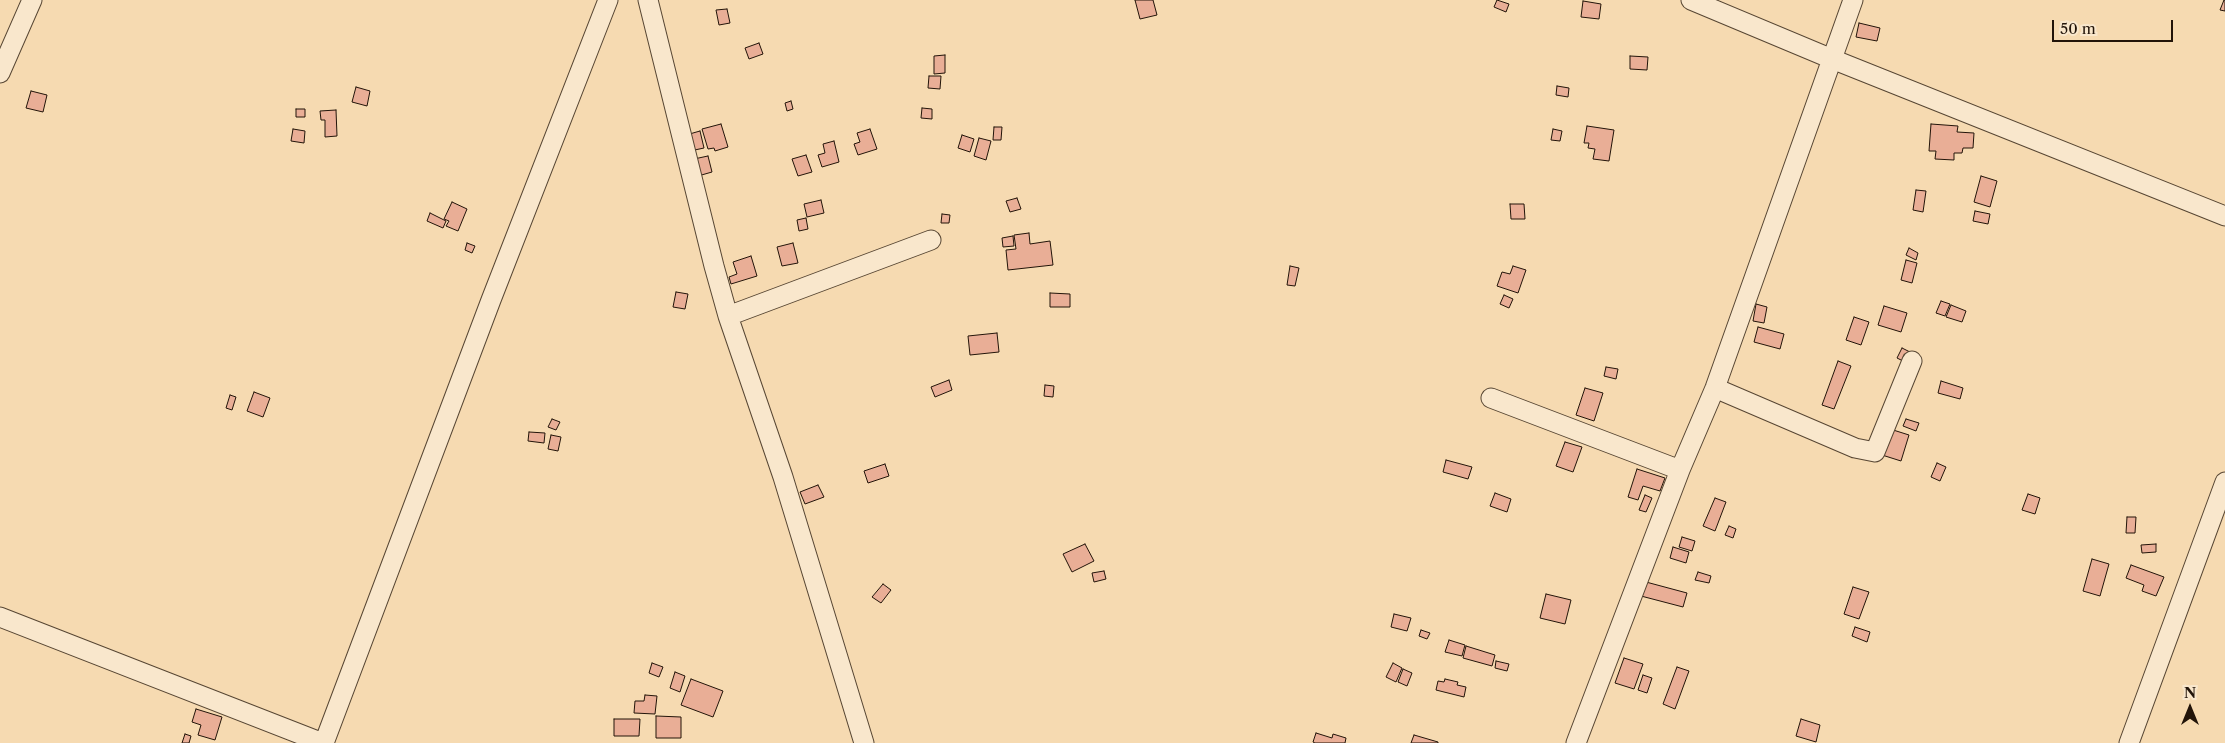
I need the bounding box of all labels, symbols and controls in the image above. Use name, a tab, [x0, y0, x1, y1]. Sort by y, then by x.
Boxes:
scale bar	[2055, 10, 2176, 42]
text: 50 m	[2060, 19, 2096, 38]
north arrow	[2165, 683, 2215, 733]
text: N	[2184, 684, 2196, 702]

